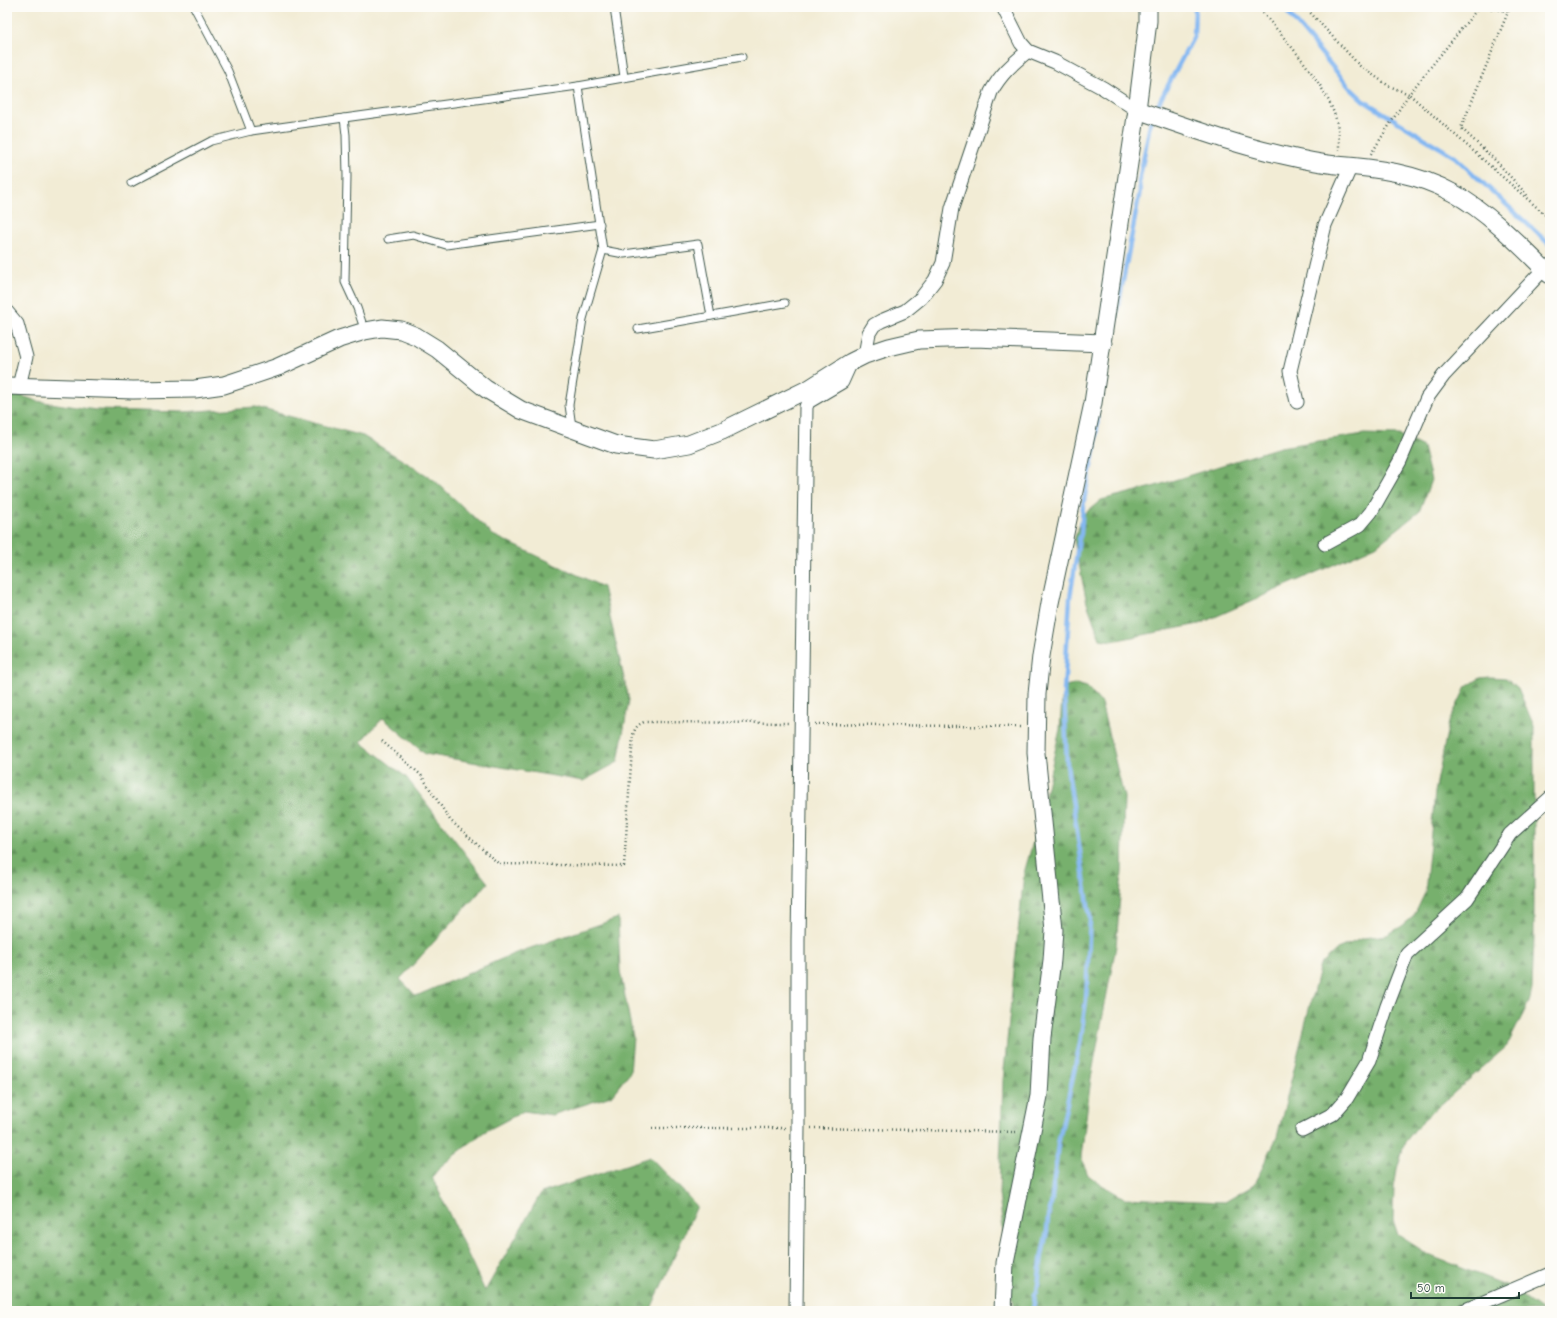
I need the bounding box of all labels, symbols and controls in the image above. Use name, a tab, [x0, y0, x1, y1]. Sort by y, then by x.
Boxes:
scale bar	[1411, 1274, 1519, 1300]
text: 50 m	[1417, 1281, 1445, 1295]

